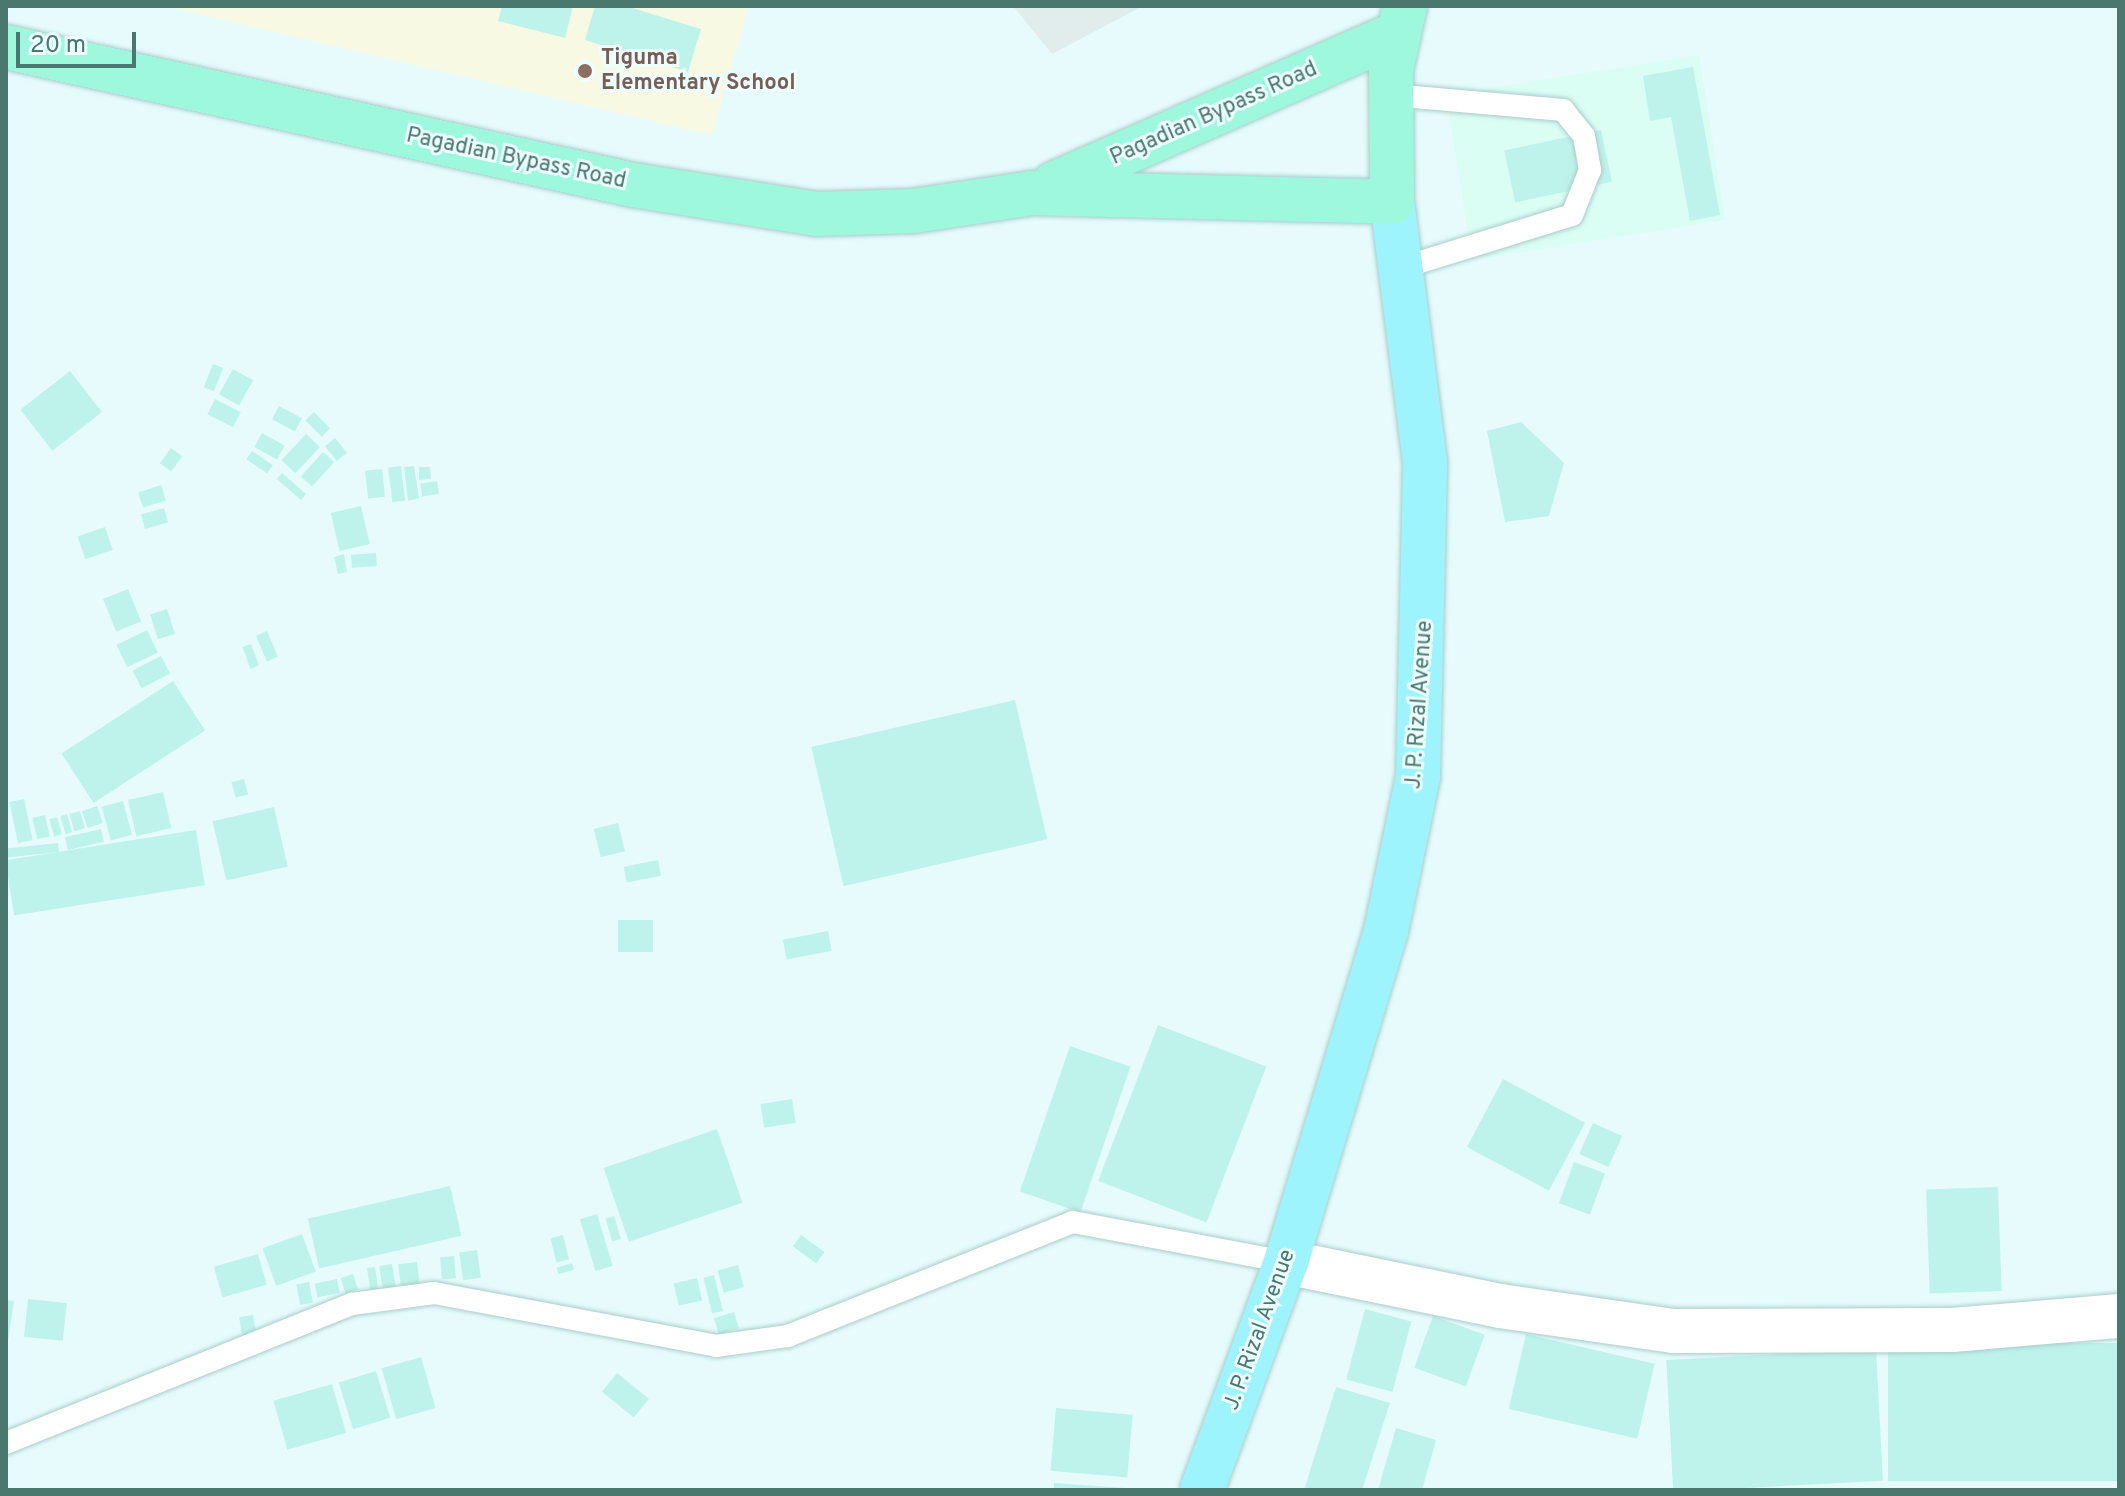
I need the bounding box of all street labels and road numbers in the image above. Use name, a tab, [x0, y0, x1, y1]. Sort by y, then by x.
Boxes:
street label: Pagadian Bypass Road	[1106, 56, 1322, 172]
street label: Pagadian Bypass Road	[404, 123, 628, 195]
street label: J. P. Rizal Avenue	[1401, 619, 1439, 791]
street label: J. P. Rizal Avenue	[1219, 1246, 1301, 1414]

